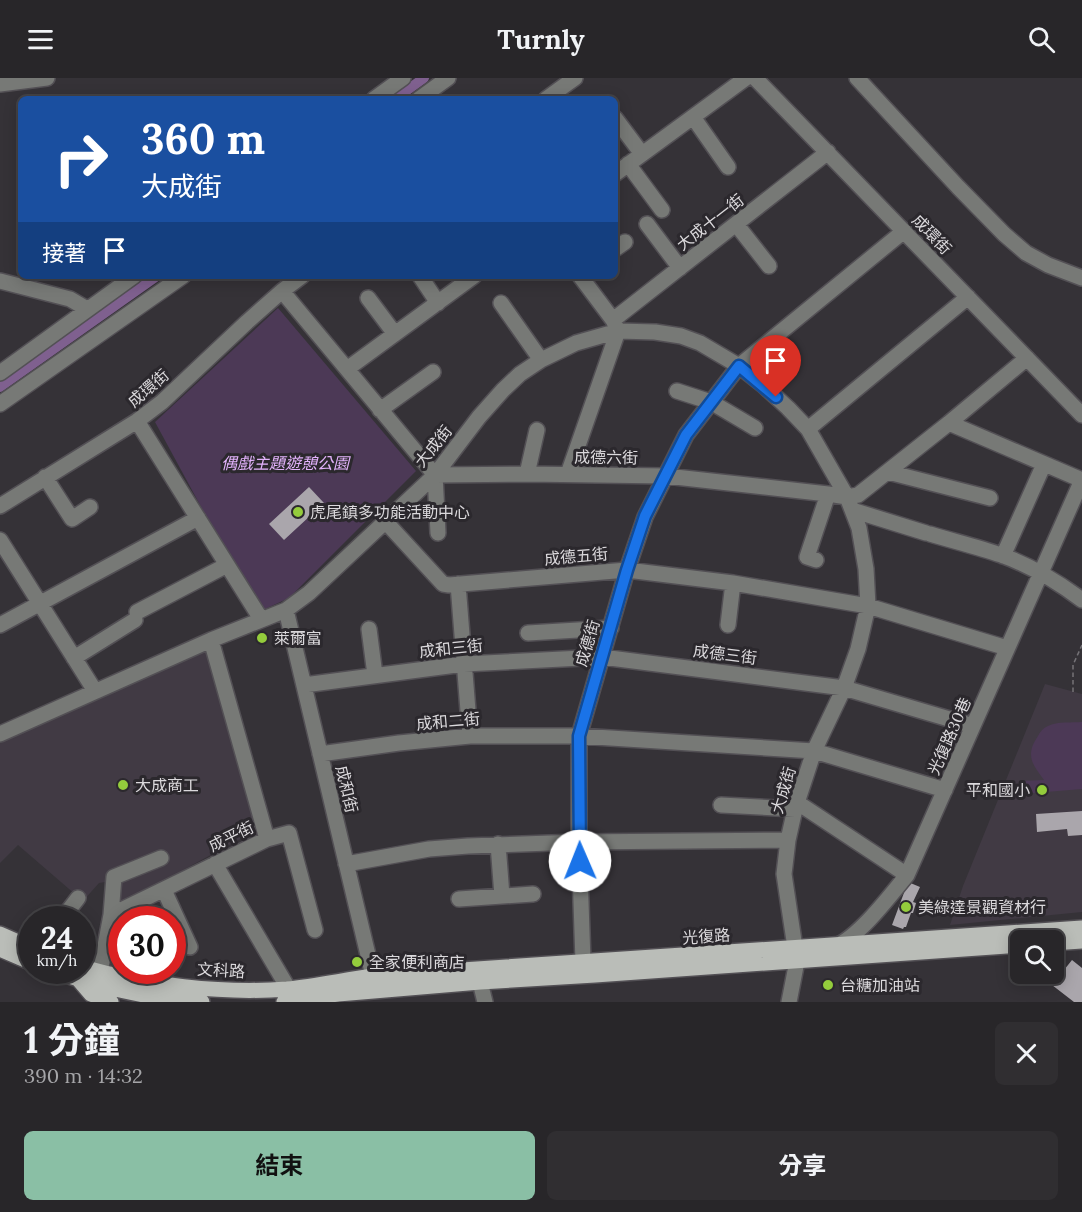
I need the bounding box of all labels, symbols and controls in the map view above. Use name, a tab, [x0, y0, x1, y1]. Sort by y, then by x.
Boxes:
text: Turnly	[497, 22, 585, 56]
icon: menu	[24, 23, 57, 56]
icon: search	[1025, 23, 1058, 56]
text: 360 m	[141, 112, 265, 166]
icon: right	[42, 120, 120, 198]
text: 大成街	[141, 169, 222, 203]
street label: 大成十一街	[672, 189, 748, 255]
street label: 成環街	[908, 210, 956, 258]
icon: arrive	[98, 234, 131, 267]
text: 接著	[42, 239, 86, 267]
pin	[750, 335, 801, 397]
icon: arrive	[759, 344, 792, 377]
street label: 成環街	[123, 365, 173, 411]
street label: 大成街	[410, 421, 456, 471]
street label: 成德六街	[574, 446, 638, 468]
park label: 偶戲主題遊憩公園	[221, 453, 351, 473]
place label: 虎尾鎮多功能活動中心	[310, 502, 470, 522]
marker: 虎尾鎮多功能活動中心	[291, 505, 305, 519]
street label: 成德五街	[543, 543, 609, 569]
street label: 成德街	[570, 617, 604, 669]
place label: 萊爾富	[274, 628, 322, 648]
marker: 萊爾富	[255, 631, 269, 645]
street label: 成和三街	[418, 635, 484, 661]
street label: 成德三街	[692, 640, 758, 668]
street label: 光復路30巷	[923, 694, 975, 778]
street label: 成和二街	[415, 708, 481, 734]
street label: 成和街	[332, 763, 362, 815]
street label: 大成街	[766, 764, 800, 816]
place label: 大成商工	[135, 775, 199, 795]
marker: 大成商工	[116, 778, 130, 792]
place label: 平和國小	[966, 780, 1030, 800]
marker: 平和國小	[1035, 783, 1049, 797]
street label: 成平街	[205, 816, 257, 856]
position arrow	[548, 829, 612, 893]
place label: 美綠達景觀資材行	[918, 897, 1046, 917]
marker: 美綠達景觀資材行	[899, 900, 913, 914]
speed limit sign: 30	[108, 906, 186, 984]
text: 24	[41, 919, 73, 957]
street label: 光復路	[681, 924, 731, 948]
map controls	[1010, 930, 1064, 984]
button: search	[1010, 930, 1064, 984]
text: km/h	[37, 951, 77, 970]
place label: 全家便利商店	[369, 952, 465, 972]
marker: 全家便利商店	[350, 955, 364, 969]
street label: 文科路	[197, 959, 245, 981]
place label: 台糖加油站	[840, 975, 920, 995]
marker: 台糖加油站	[821, 978, 835, 992]
text: 1 分鐘	[24, 1017, 120, 1063]
button: close	[995, 1022, 1058, 1085]
text: 390 m · 14:32	[24, 1063, 143, 1088]
button: 結束	[24, 1131, 535, 1200]
button: 分享	[547, 1131, 1058, 1200]

